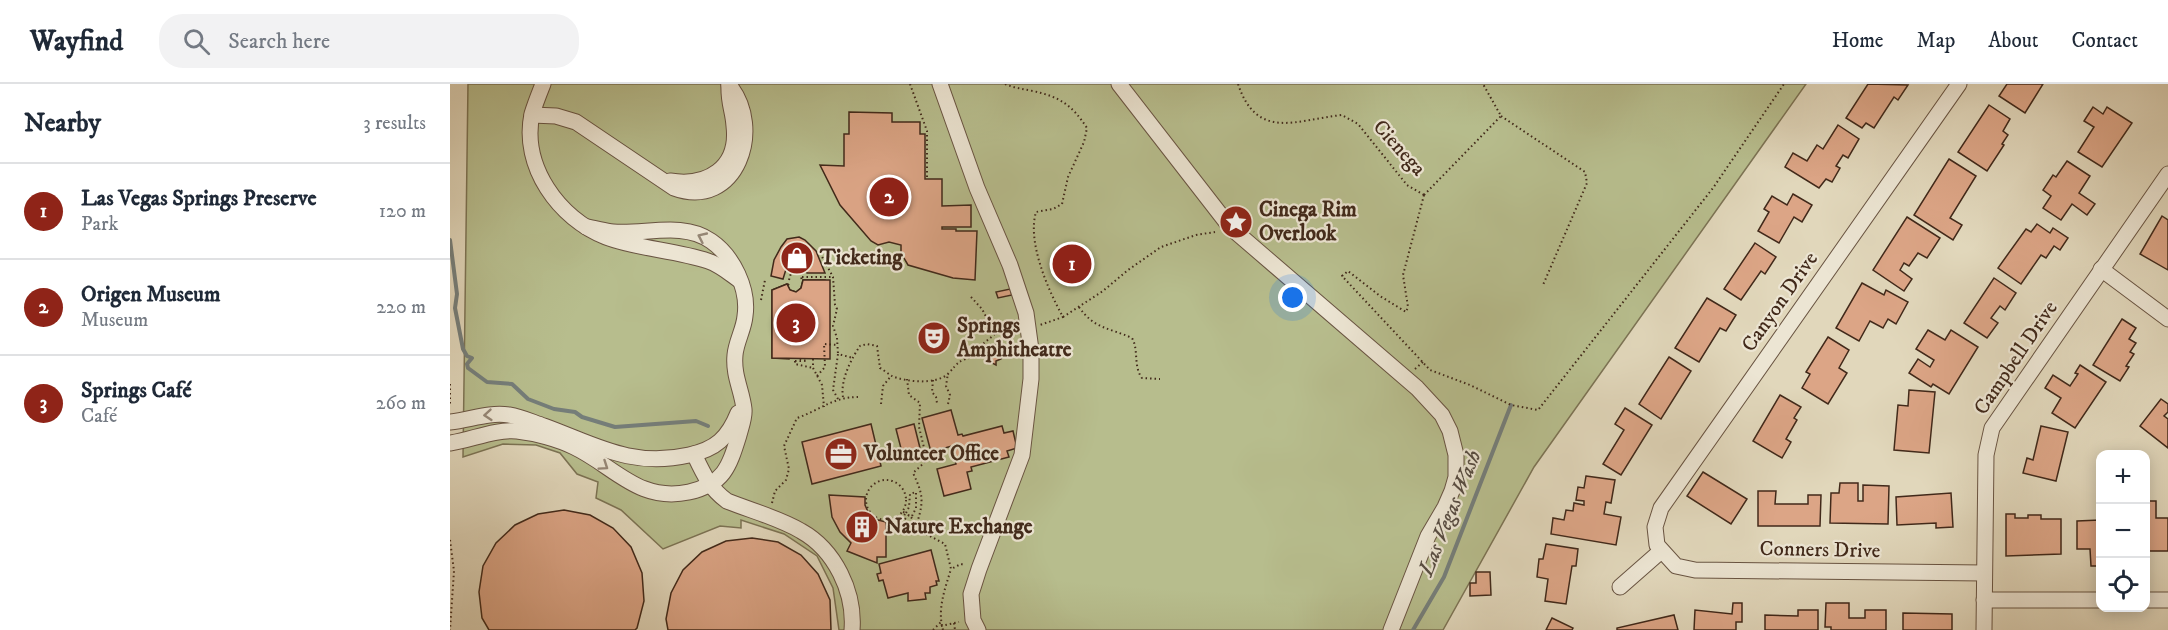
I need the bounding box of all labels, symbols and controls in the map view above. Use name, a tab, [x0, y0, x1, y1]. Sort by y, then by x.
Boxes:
search box	[159, 14, 579, 68]
text: Wayfind	[30, 24, 123, 59]
icon: search	[180, 25, 213, 58]
text: Search here	[228, 28, 330, 55]
text: Home	[1832, 28, 1884, 54]
text: Map	[1917, 28, 1955, 54]
text: About	[1988, 28, 2039, 54]
text: Contact	[2072, 28, 2138, 54]
text: Nearby	[24, 107, 101, 140]
text: 3 results	[363, 111, 426, 136]
street label: Cienega	[1367, 115, 1431, 182]
pin: 2	[870, 174, 908, 220]
text: Las Vegas Springs Preserve	[81, 185, 317, 212]
place label: Cinega Rim Overlook	[1259, 197, 1357, 247]
text: 1	[40, 199, 47, 224]
text: 120 m	[379, 199, 426, 224]
place icon: Cinega Rim Overlook	[1218, 204, 1254, 240]
text: Park	[81, 212, 118, 237]
one-way arrow	[698, 232, 709, 244]
shop icon: Ticketing	[779, 240, 815, 276]
pin: 1	[1052, 242, 1092, 286]
place label: Ticketing	[819, 245, 903, 271]
street label: Canyon Drive	[1736, 247, 1824, 357]
text: Origen Museum	[81, 281, 221, 308]
your location	[1278, 283, 1307, 312]
text: 2	[39, 295, 48, 320]
text: 220 m	[376, 295, 426, 320]
street label: Campbell Drive	[1968, 296, 2064, 420]
pin: 3	[776, 300, 816, 346]
text: Museum	[81, 308, 148, 333]
place label: Springs Amphitheatre	[956, 313, 1072, 363]
theatre icon: Springs Amphitheatre	[916, 320, 952, 356]
text: Springs Café	[81, 377, 192, 404]
text: 3	[40, 391, 47, 416]
text: 260 m	[376, 391, 426, 416]
text: Café	[81, 404, 117, 429]
one-way arrow	[484, 408, 493, 421]
office icon: Volunteer Office	[823, 436, 859, 472]
place label: Volunteer Office	[863, 441, 999, 467]
water label: Las Vegas Wash	[1412, 446, 1487, 582]
map controls	[2096, 450, 2150, 612]
button: +	[2096, 450, 2150, 504]
one-way arrow	[598, 459, 609, 470]
button: −	[2096, 504, 2150, 558]
building icon: Nature Exchange	[844, 509, 880, 545]
place label: Nature Exchange	[885, 514, 1033, 540]
street label: Conners Drive	[1759, 536, 1881, 564]
button: locate	[2096, 558, 2150, 612]

